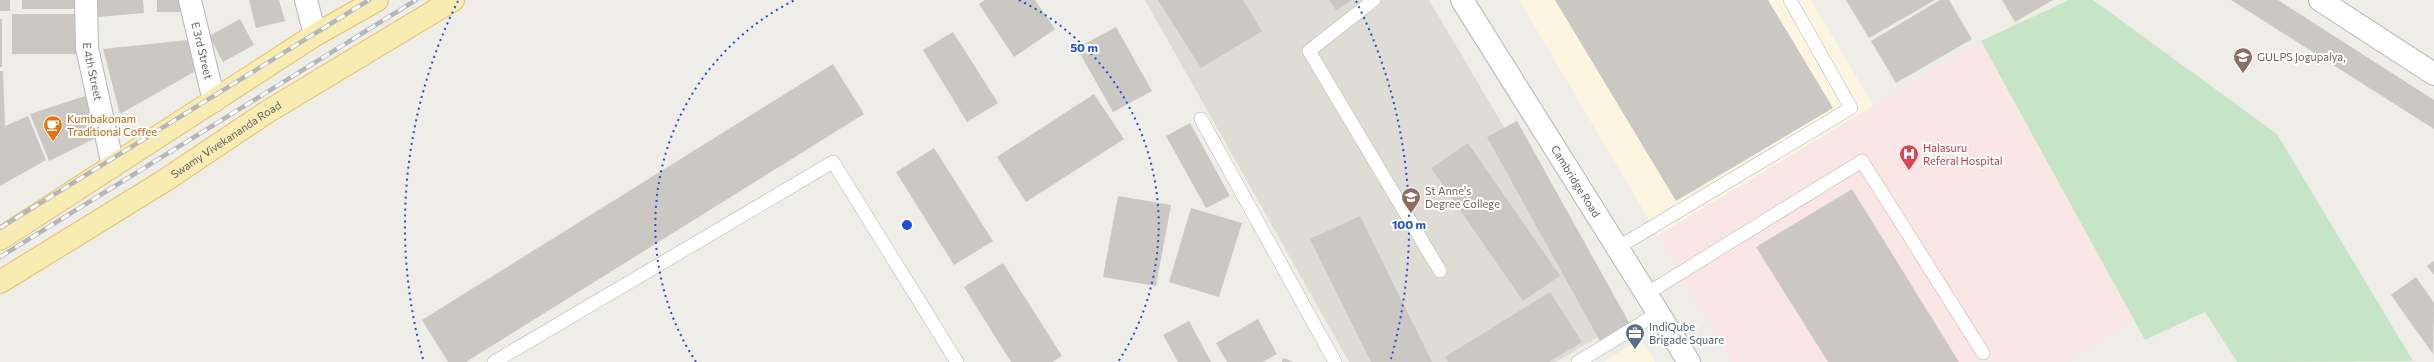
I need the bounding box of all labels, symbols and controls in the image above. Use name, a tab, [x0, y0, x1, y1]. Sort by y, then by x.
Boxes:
street label: E 3rd Street	[189, 20, 216, 81]
text: 50 m	[1070, 40, 1098, 54]
street label: E 4th Street	[81, 42, 105, 102]
school or university icon: GULPS Jogupalya,	[2232, 46, 2254, 74]
place label: GULPS Jogupalya,	[2257, 50, 2346, 64]
street label: Swamy Vivekananda Road	[168, 98, 283, 181]
place label: Kumbakonam Traditional Coffee	[67, 112, 157, 138]
cafe icon: Kumbakonam Traditional Coffee	[42, 114, 64, 142]
place label: Halasuru Referal Hospital	[1923, 141, 2003, 167]
street label: Cambridge Road	[1549, 143, 1604, 219]
hospital icon: Halasuru Referal Hospital	[1898, 143, 1920, 171]
place label: St Anne's Degree College	[1425, 184, 1500, 210]
school or university icon: St Anne's Degree College	[1400, 186, 1422, 214]
text: 100 m	[1392, 217, 1426, 231]
centre of rings	[900, 218, 914, 232]
place label: IndiQube Brigade Square	[1649, 320, 1724, 346]
office icon: IndiQube Brigade Square	[1624, 322, 1646, 350]

